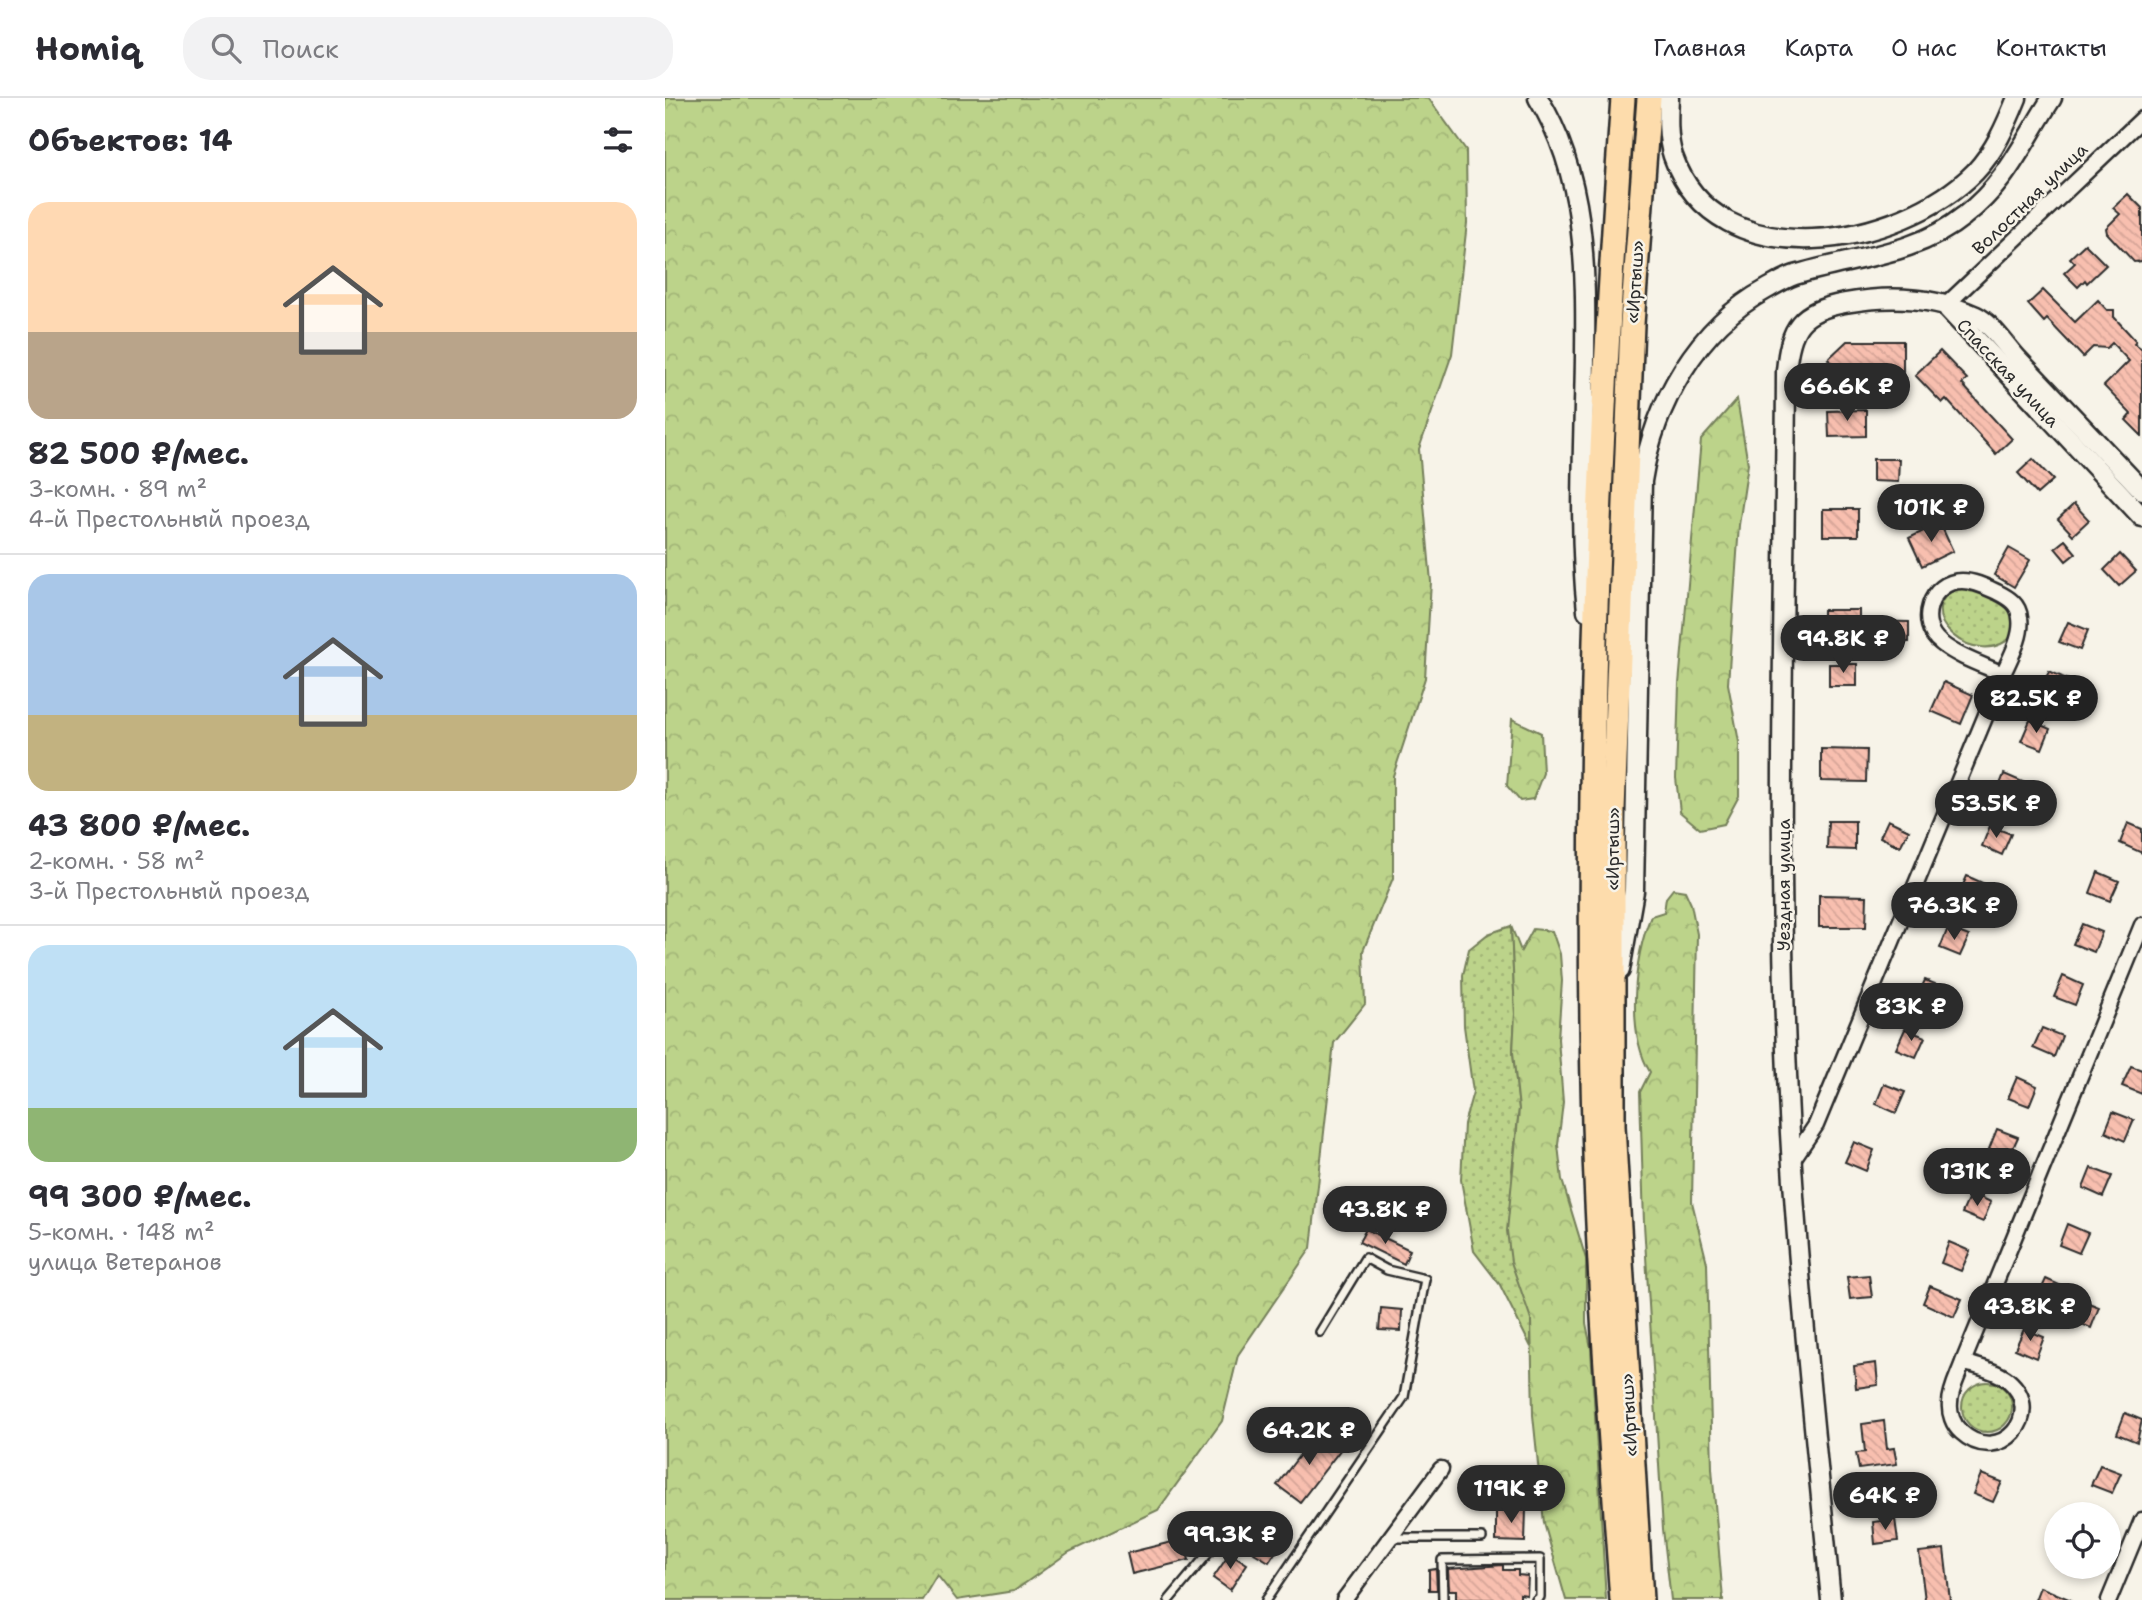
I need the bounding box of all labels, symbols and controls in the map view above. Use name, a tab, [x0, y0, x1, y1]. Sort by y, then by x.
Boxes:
search box	[183, 17, 673, 80]
text: Homiq	[35, 26, 141, 71]
icon: search	[207, 29, 245, 67]
text: Поиск	[263, 31, 339, 66]
text: Главная	[1653, 32, 1746, 64]
text: Карта	[1784, 32, 1853, 64]
text: О нас	[1891, 32, 1957, 64]
text: Контакты	[1995, 32, 2107, 64]
text: Объектов: 14	[28, 120, 233, 161]
icon: filters	[599, 121, 637, 159]
street label: Волостная улица	[1967, 138, 2093, 260]
street label: «Иртыш»	[1620, 240, 1650, 324]
icon: home	[270, 247, 396, 373]
street label: Спасская улица	[1951, 314, 2065, 432]
pin: 66.6K ₽	[1782, 364, 1912, 423]
text: 66.6K ₽	[1800, 371, 1894, 401]
text: 82 500 ₽/мес.	[28, 433, 249, 474]
text: 3-комн. · 89 m²	[28, 474, 207, 504]
pin: 101K ₽	[1874, 484, 1988, 544]
text: 101K ₽	[1893, 492, 1969, 522]
text: 4-й Престольный проезд	[28, 504, 310, 534]
pin: 94.8K ₽	[1778, 616, 1908, 675]
icon: home	[270, 619, 396, 745]
text: 94.8K ₽	[1797, 623, 1889, 653]
pin: 82.5K ₽	[1971, 676, 2101, 735]
text: 82.5K ₽	[1990, 683, 2082, 713]
pin: 53.5K ₽	[1931, 780, 2061, 840]
text: 53.5K ₽	[1951, 788, 2041, 818]
text: 43 800 ₽/мес.	[28, 805, 250, 846]
street label: «Иртыш»	[1601, 807, 1625, 891]
street label: Уездная улица	[1772, 819, 1796, 951]
text: 2-комн. · 58 m²	[28, 846, 205, 876]
text: 3-й Престольный проезд	[28, 876, 309, 906]
pin: 76.3K ₽	[1889, 882, 2019, 942]
text: 76.3K ₽	[1907, 890, 2001, 920]
pin: 83K ₽	[1862, 984, 1960, 1043]
icon: home	[270, 990, 396, 1116]
text: 83K ₽	[1875, 991, 1947, 1021]
pin: 131K ₽	[1920, 1148, 2034, 1208]
text: 131K ₽	[1939, 1156, 2015, 1186]
text: 99 300 ₽/мес.	[28, 1176, 252, 1217]
pin: 43.8K ₽	[1320, 1186, 1450, 1246]
text: 43.8K ₽	[1339, 1194, 1431, 1224]
text: 5-комн. · 148 m²	[28, 1217, 215, 1247]
text: улица Ветеранов	[28, 1247, 222, 1277]
pin: 43.8K ₽	[1965, 1284, 2095, 1343]
text: 43.8K ₽	[1984, 1291, 2076, 1321]
street label: «Иртыш»	[1615, 1373, 1643, 1457]
pin: 64.2K ₽	[1244, 1408, 1374, 1467]
text: 64.2K ₽	[1263, 1415, 1355, 1445]
pin: 119K ₽	[1454, 1466, 1568, 1525]
pin: 64K ₽	[1836, 1472, 1934, 1532]
text: 119K ₽	[1473, 1473, 1549, 1503]
text: 64K ₽	[1849, 1480, 1921, 1510]
map controls	[2044, 1502, 2121, 1579]
button: locate	[2044, 1502, 2121, 1579]
pin: 99.3K ₽	[1165, 1512, 1295, 1571]
text: 99.3K ₽	[1183, 1519, 1277, 1549]

